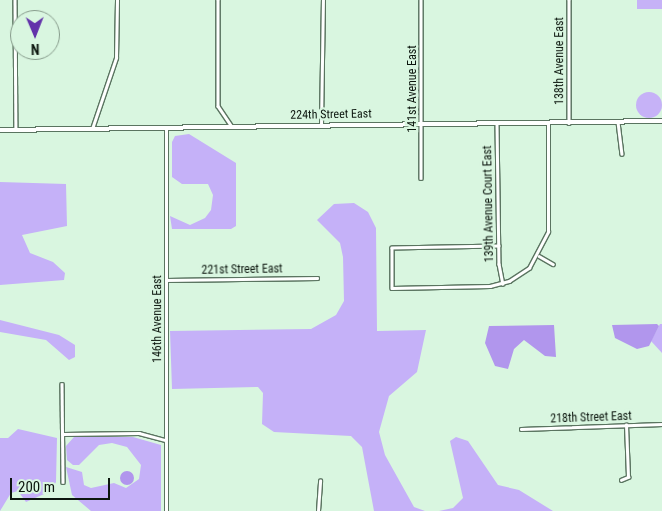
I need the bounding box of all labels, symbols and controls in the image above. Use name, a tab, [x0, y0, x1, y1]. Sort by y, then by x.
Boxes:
north arrow	[10, 10, 60, 60]
street label: 138th Avenue East	[553, 17, 567, 105]
text: N	[31, 41, 40, 57]
street label: 141st Avenue East	[406, 45, 420, 133]
street label: 224th Street East	[290, 107, 372, 123]
street label: 139th Avenue Court East	[481, 145, 497, 263]
street label: 221st Street East	[201, 262, 283, 278]
street label: 146th Avenue East	[151, 275, 165, 363]
street label: 218th Street East	[550, 409, 632, 427]
scale bar	[12, 468, 112, 500]
text: 200 m	[18, 478, 55, 496]

